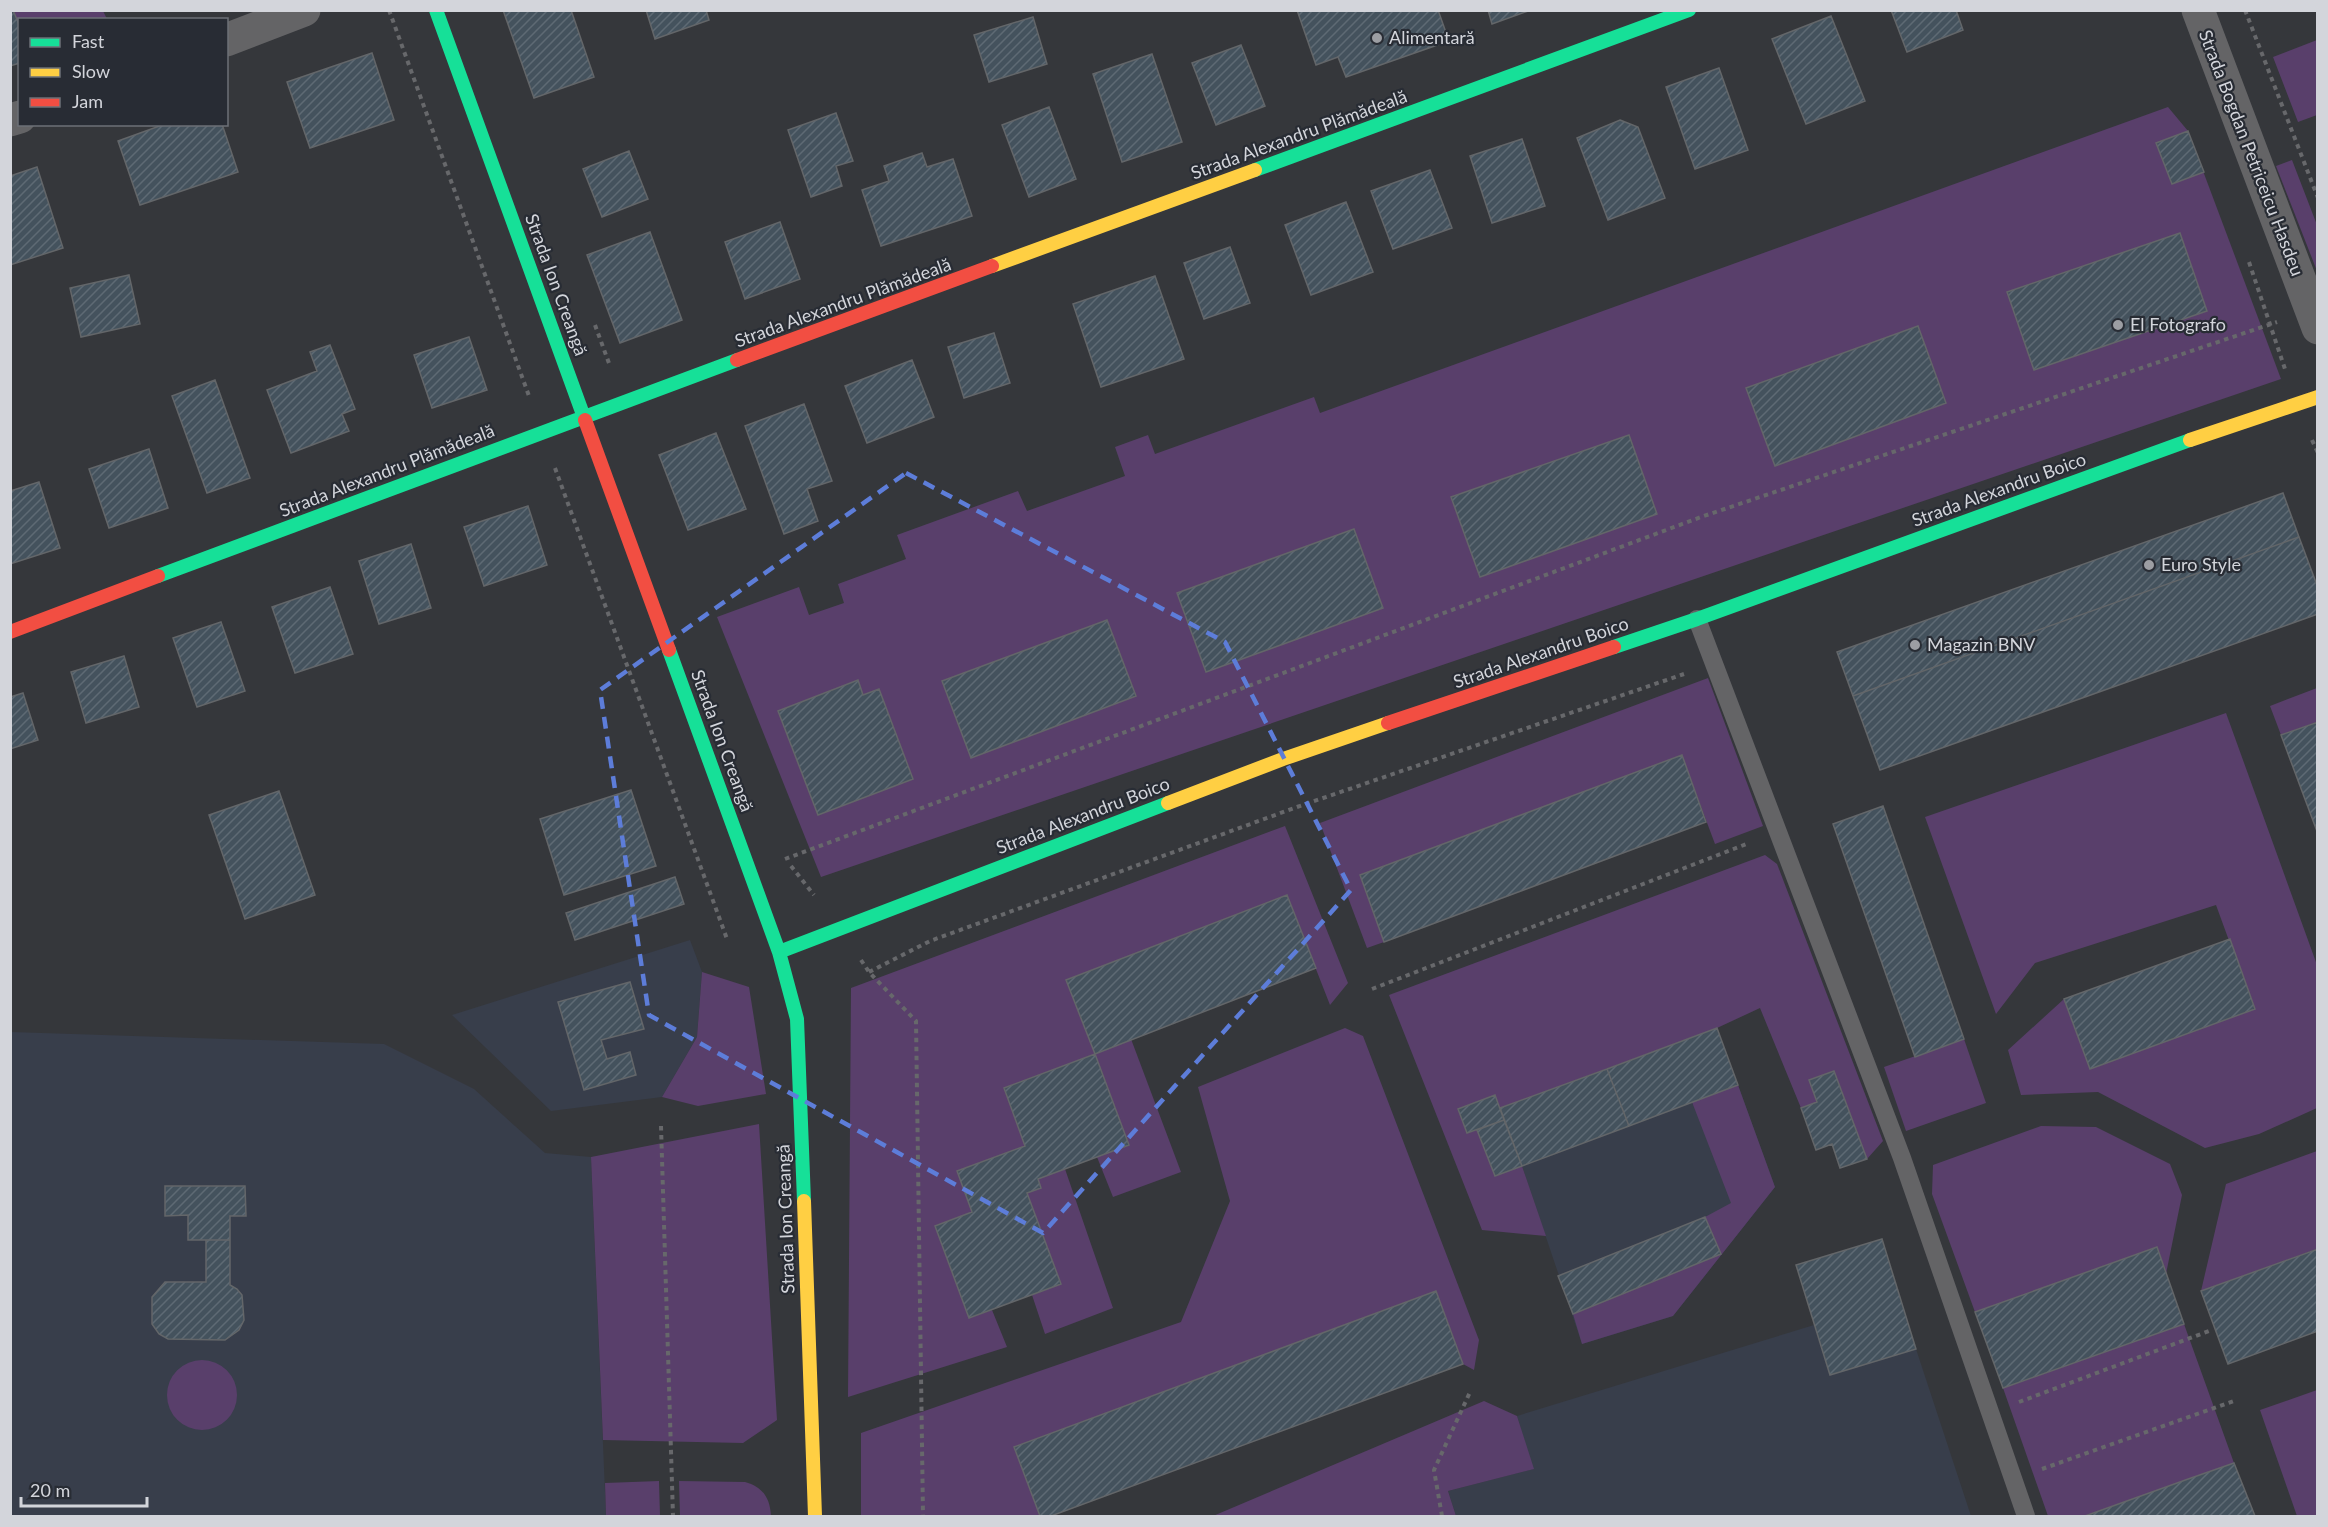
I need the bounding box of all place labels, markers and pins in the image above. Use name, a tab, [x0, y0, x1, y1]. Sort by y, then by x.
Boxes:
place label: Alimentară	[1389, 26, 1475, 48]
marker: Alimentară	[1370, 31, 1384, 45]
place label: El Fotografo	[2130, 313, 2226, 335]
marker: El Fotografo	[2111, 318, 2125, 332]
place label: Euro Style	[2161, 553, 2241, 575]
marker: Euro Style	[2142, 558, 2156, 572]
place label: Magazin BNV	[1927, 633, 2036, 655]
marker: Magazin BNV	[1908, 638, 1922, 652]

